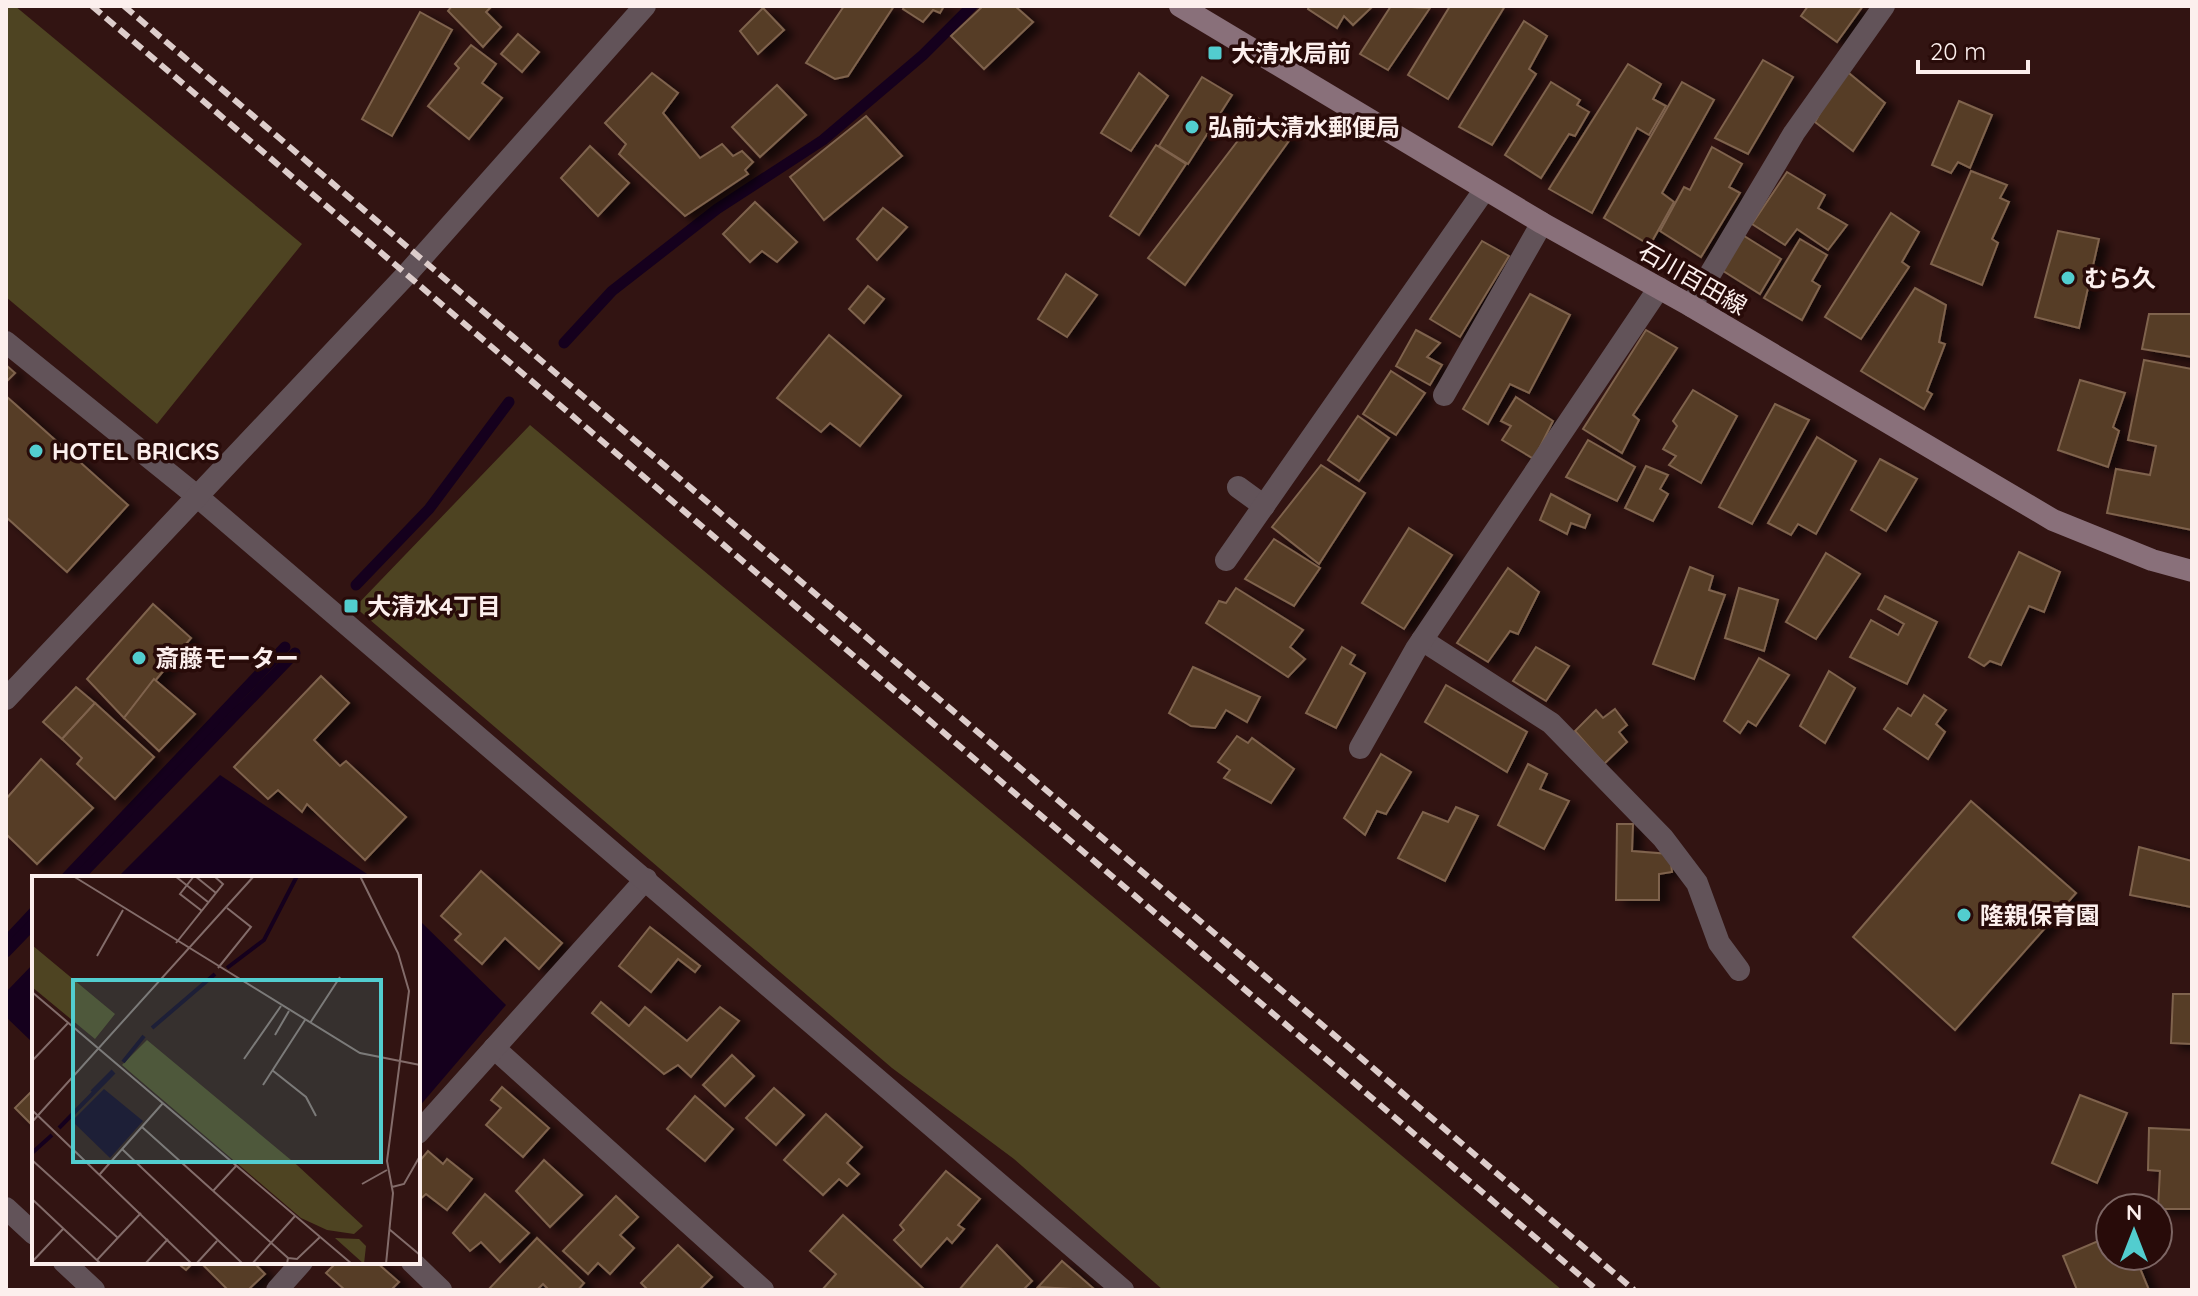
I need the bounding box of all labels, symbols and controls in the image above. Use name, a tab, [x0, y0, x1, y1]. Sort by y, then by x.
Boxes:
scale bar	[1918, 24, 2028, 74]
text: 20 m	[1930, 36, 1986, 66]
place label: 大清水局前	[1231, 38, 1351, 68]
marker: 大清水局前	[1206, 44, 1224, 62]
place label: 弘前大清水郵便局	[1208, 112, 1400, 142]
marker: 弘前大清水郵便局	[1183, 118, 1201, 136]
street label: 石川百田線	[1634, 235, 1752, 321]
place label: むら久	[2084, 263, 2156, 293]
marker: むら久	[2059, 269, 2077, 287]
place label: HOTEL BRICKS	[52, 436, 220, 466]
marker: HOTEL BRICKS	[27, 442, 45, 460]
place label: 大清水4丁目	[367, 591, 501, 621]
marker: 大清水4丁目	[342, 597, 360, 615]
place label: 斎藤モーター	[155, 643, 299, 673]
marker: 斎藤モーター	[130, 649, 148, 667]
inset map	[32, 876, 420, 1264]
place label: 隆親保育園	[1980, 900, 2100, 930]
marker: 隆親保育園	[1955, 906, 1973, 924]
north arrow	[2094, 1192, 2174, 1272]
text: N	[2126, 1198, 2142, 1226]

